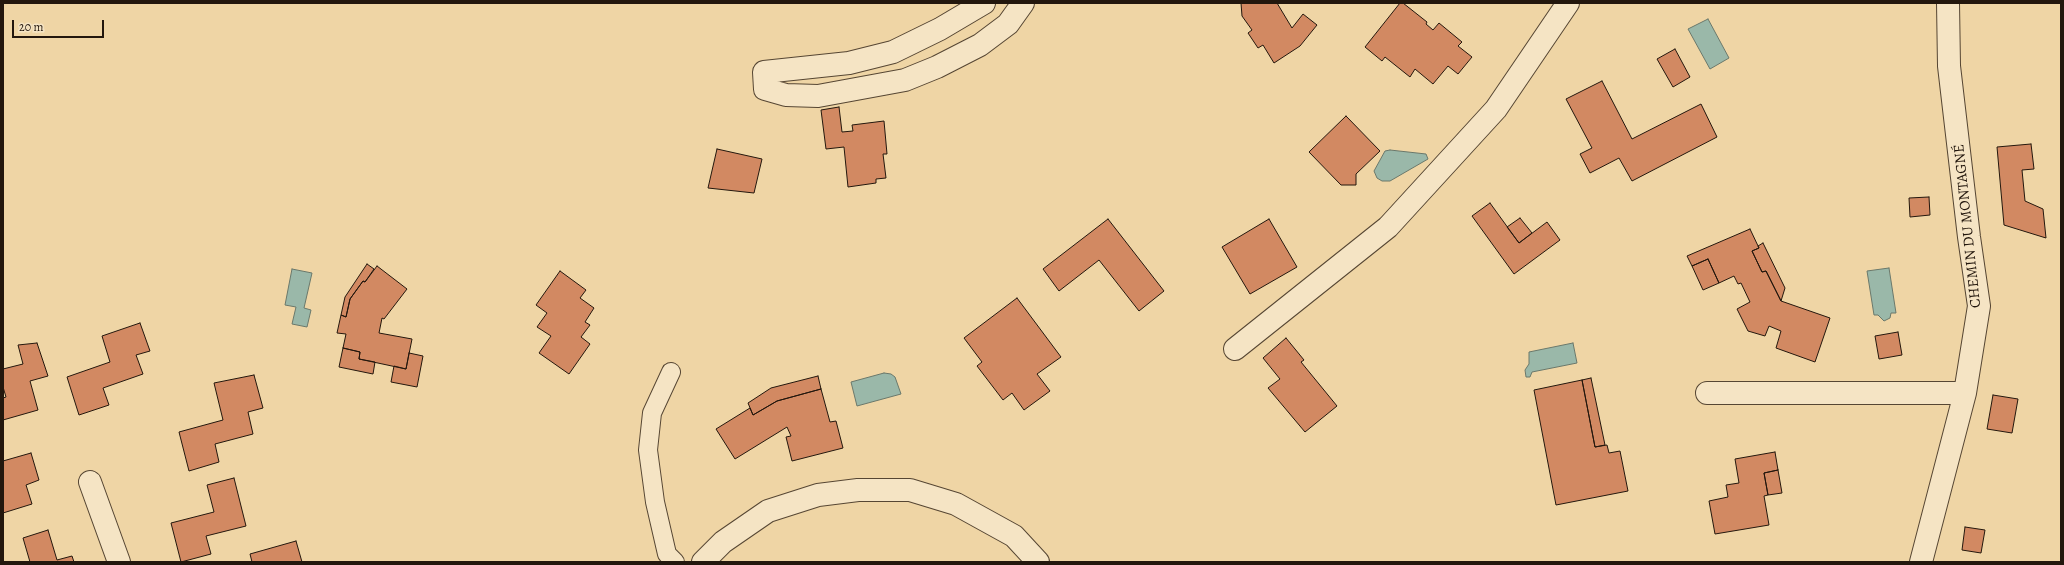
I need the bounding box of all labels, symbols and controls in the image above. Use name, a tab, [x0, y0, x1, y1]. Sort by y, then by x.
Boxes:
scale bar	[14, 12, 106, 38]
text: 20 m	[19, 19, 43, 35]
street label: CHEMIN DU MONTAGNÉ	[1950, 143, 1986, 309]

